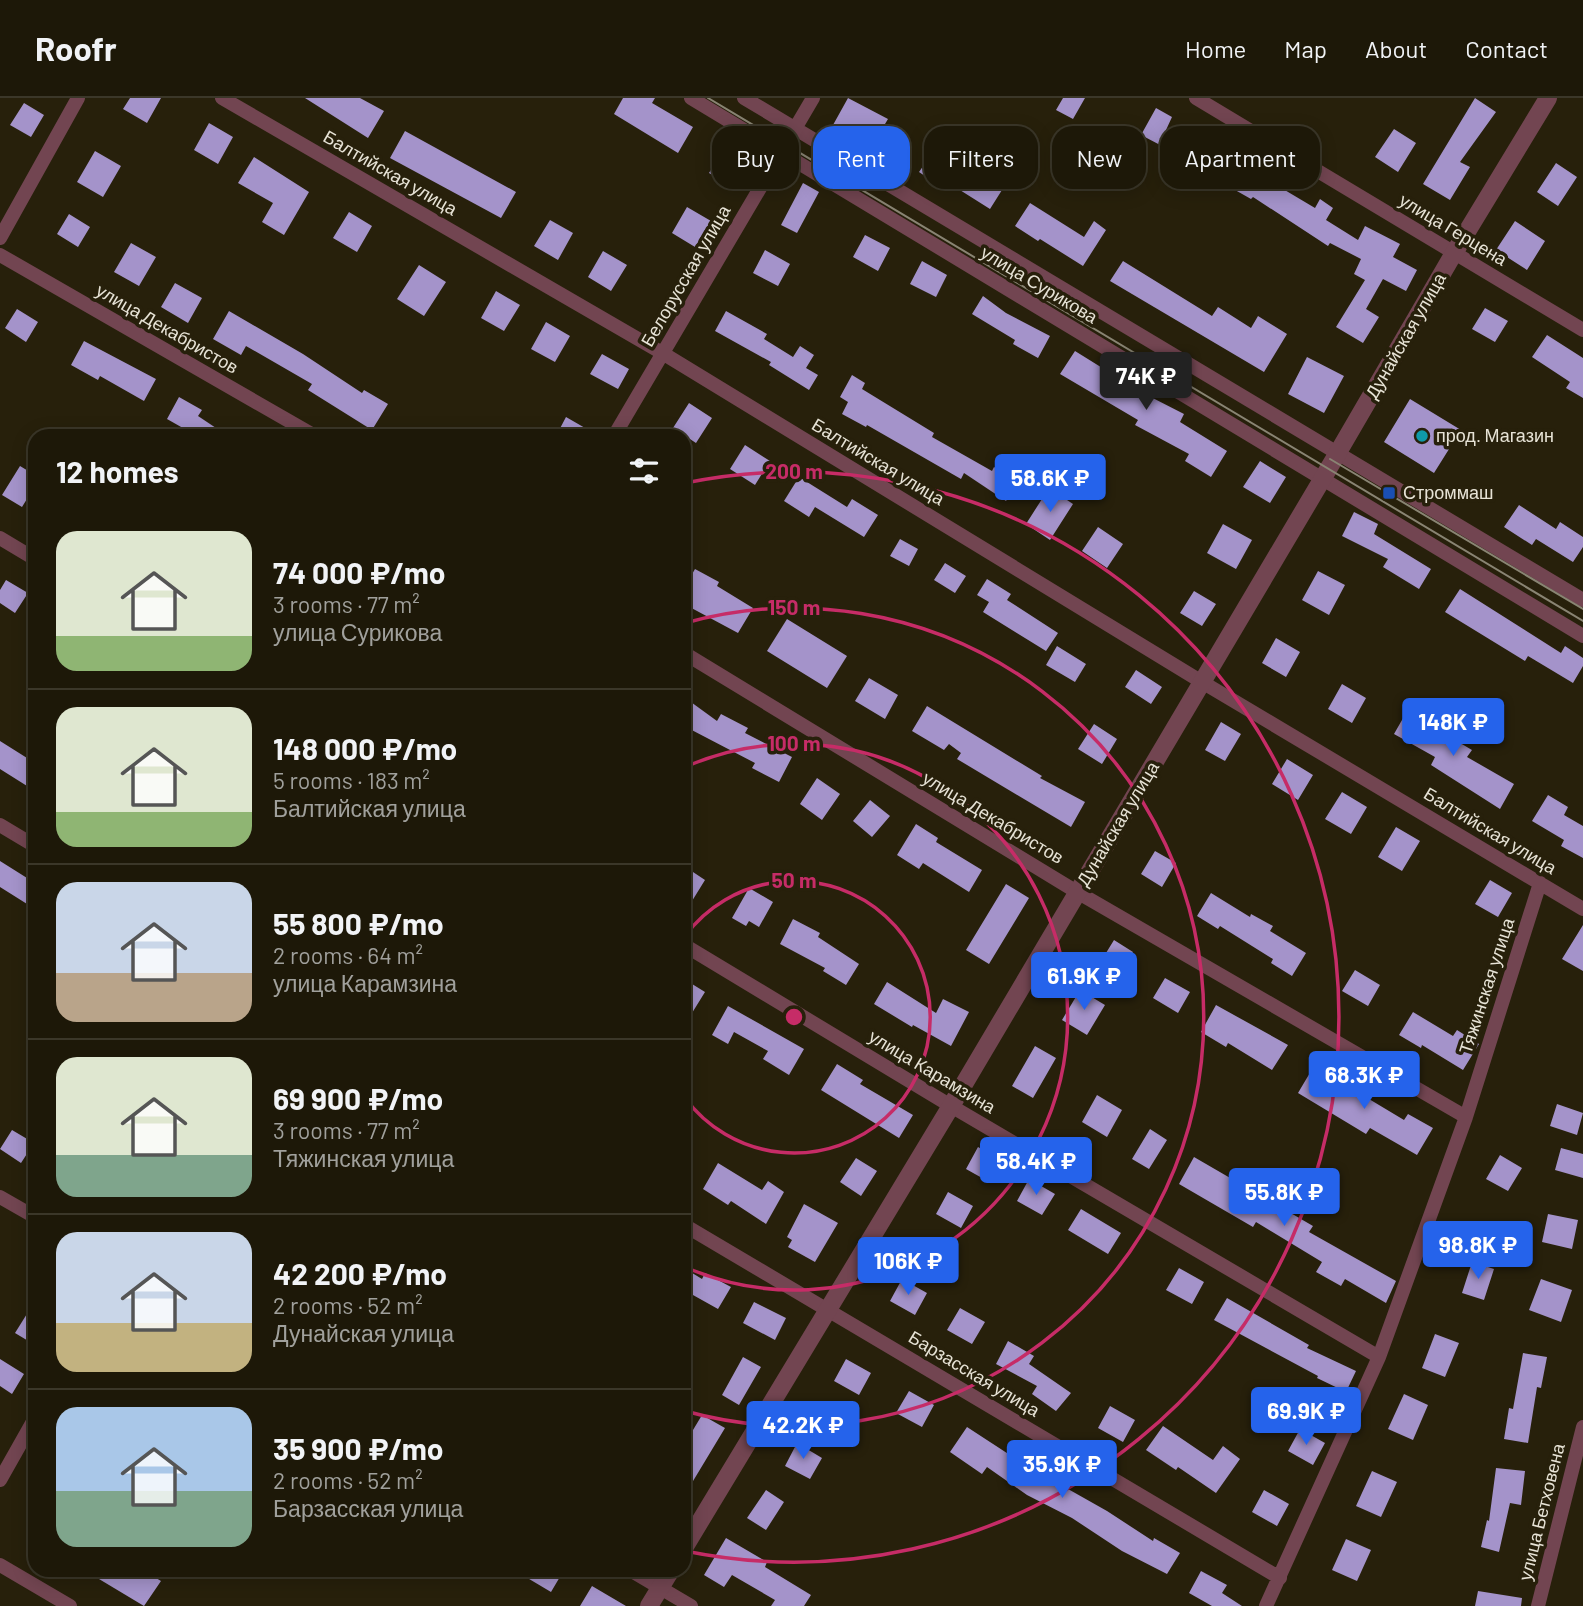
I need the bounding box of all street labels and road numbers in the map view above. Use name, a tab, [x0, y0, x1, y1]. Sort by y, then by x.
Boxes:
street label: Балтийская улица	[320, 125, 462, 220]
street label: улица Герцена	[1396, 188, 1512, 270]
street label: Белорусская улица	[636, 200, 735, 350]
street label: улица Сурикова	[977, 241, 1103, 328]
street label: Дунайская улица	[1360, 268, 1451, 402]
street label: улица Декабристов	[92, 278, 243, 378]
street label: Балтийская улица	[808, 413, 950, 510]
street label: Дунайская улица	[1071, 756, 1164, 890]
street label: улица Декабристов	[919, 766, 1068, 868]
street label: Балтийская улица	[1420, 782, 1562, 879]
street label: Тяжинская улица	[1454, 914, 1519, 1057]
street label: улица Карамзина	[865, 1025, 1001, 1118]
street label: Барзасская улица	[905, 1325, 1045, 1421]
street label: улица Бетховена	[1513, 1440, 1569, 1583]

